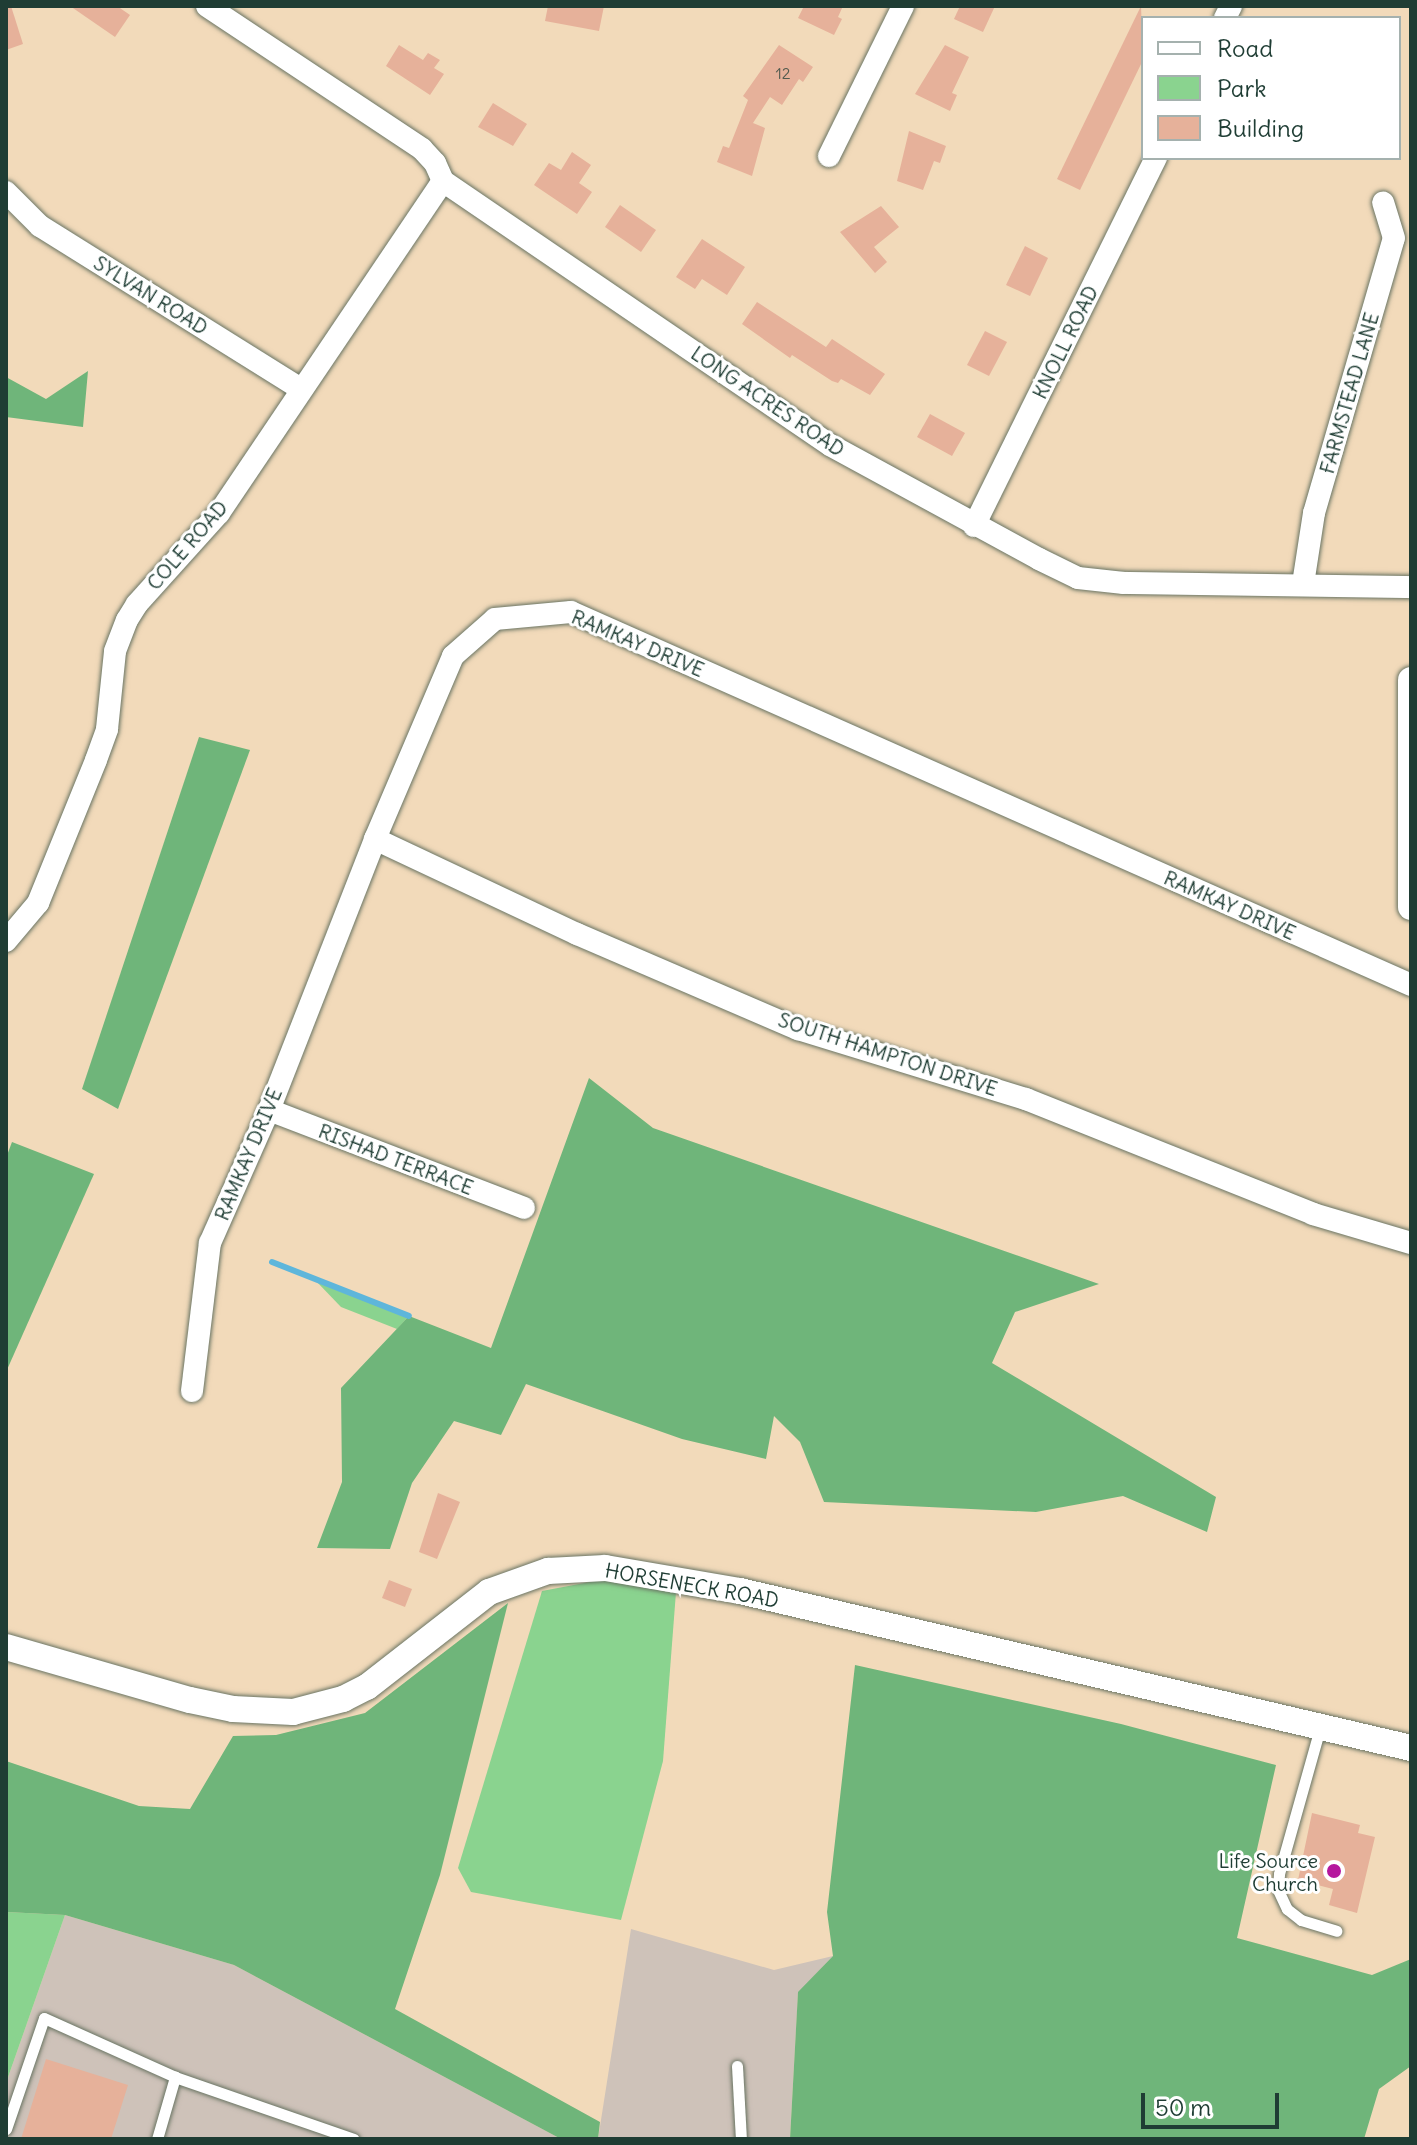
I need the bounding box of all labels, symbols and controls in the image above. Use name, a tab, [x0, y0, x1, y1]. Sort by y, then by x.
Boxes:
legend	[1141, 16, 1401, 160]
text: Road	[1217, 33, 1273, 63]
house number: 12	[775, 63, 791, 83]
text: Park	[1217, 73, 1267, 103]
text: Building	[1217, 113, 1304, 143]
street label: SYLVAN ROAD	[90, 250, 212, 340]
street label: KNOLL ROAD	[1027, 281, 1103, 403]
street label: FARMSTEAD LANE	[1314, 310, 1384, 476]
street label: LONG ACRES ROAD	[687, 341, 849, 461]
street label: COLE ROAD	[142, 495, 232, 595]
street label: RAMKAY DRIVE	[568, 604, 708, 682]
street label: RAMKAY DRIVE	[1160, 865, 1300, 945]
street label: SOUTH HAMPTON DRIVE	[775, 1007, 1001, 1101]
street label: RAMKAY DRIVE	[209, 1084, 287, 1224]
street label: RISHAD TERRACE	[315, 1118, 477, 1200]
street label: HORSENECK ROAD	[603, 1558, 781, 1612]
place label: Life Source Church	[1218, 1848, 1318, 1895]
marker: Life Source Church	[1325, 1862, 1343, 1880]
scale bar	[1145, 2077, 1283, 2127]
text: 50 m	[1155, 2092, 1211, 2122]

